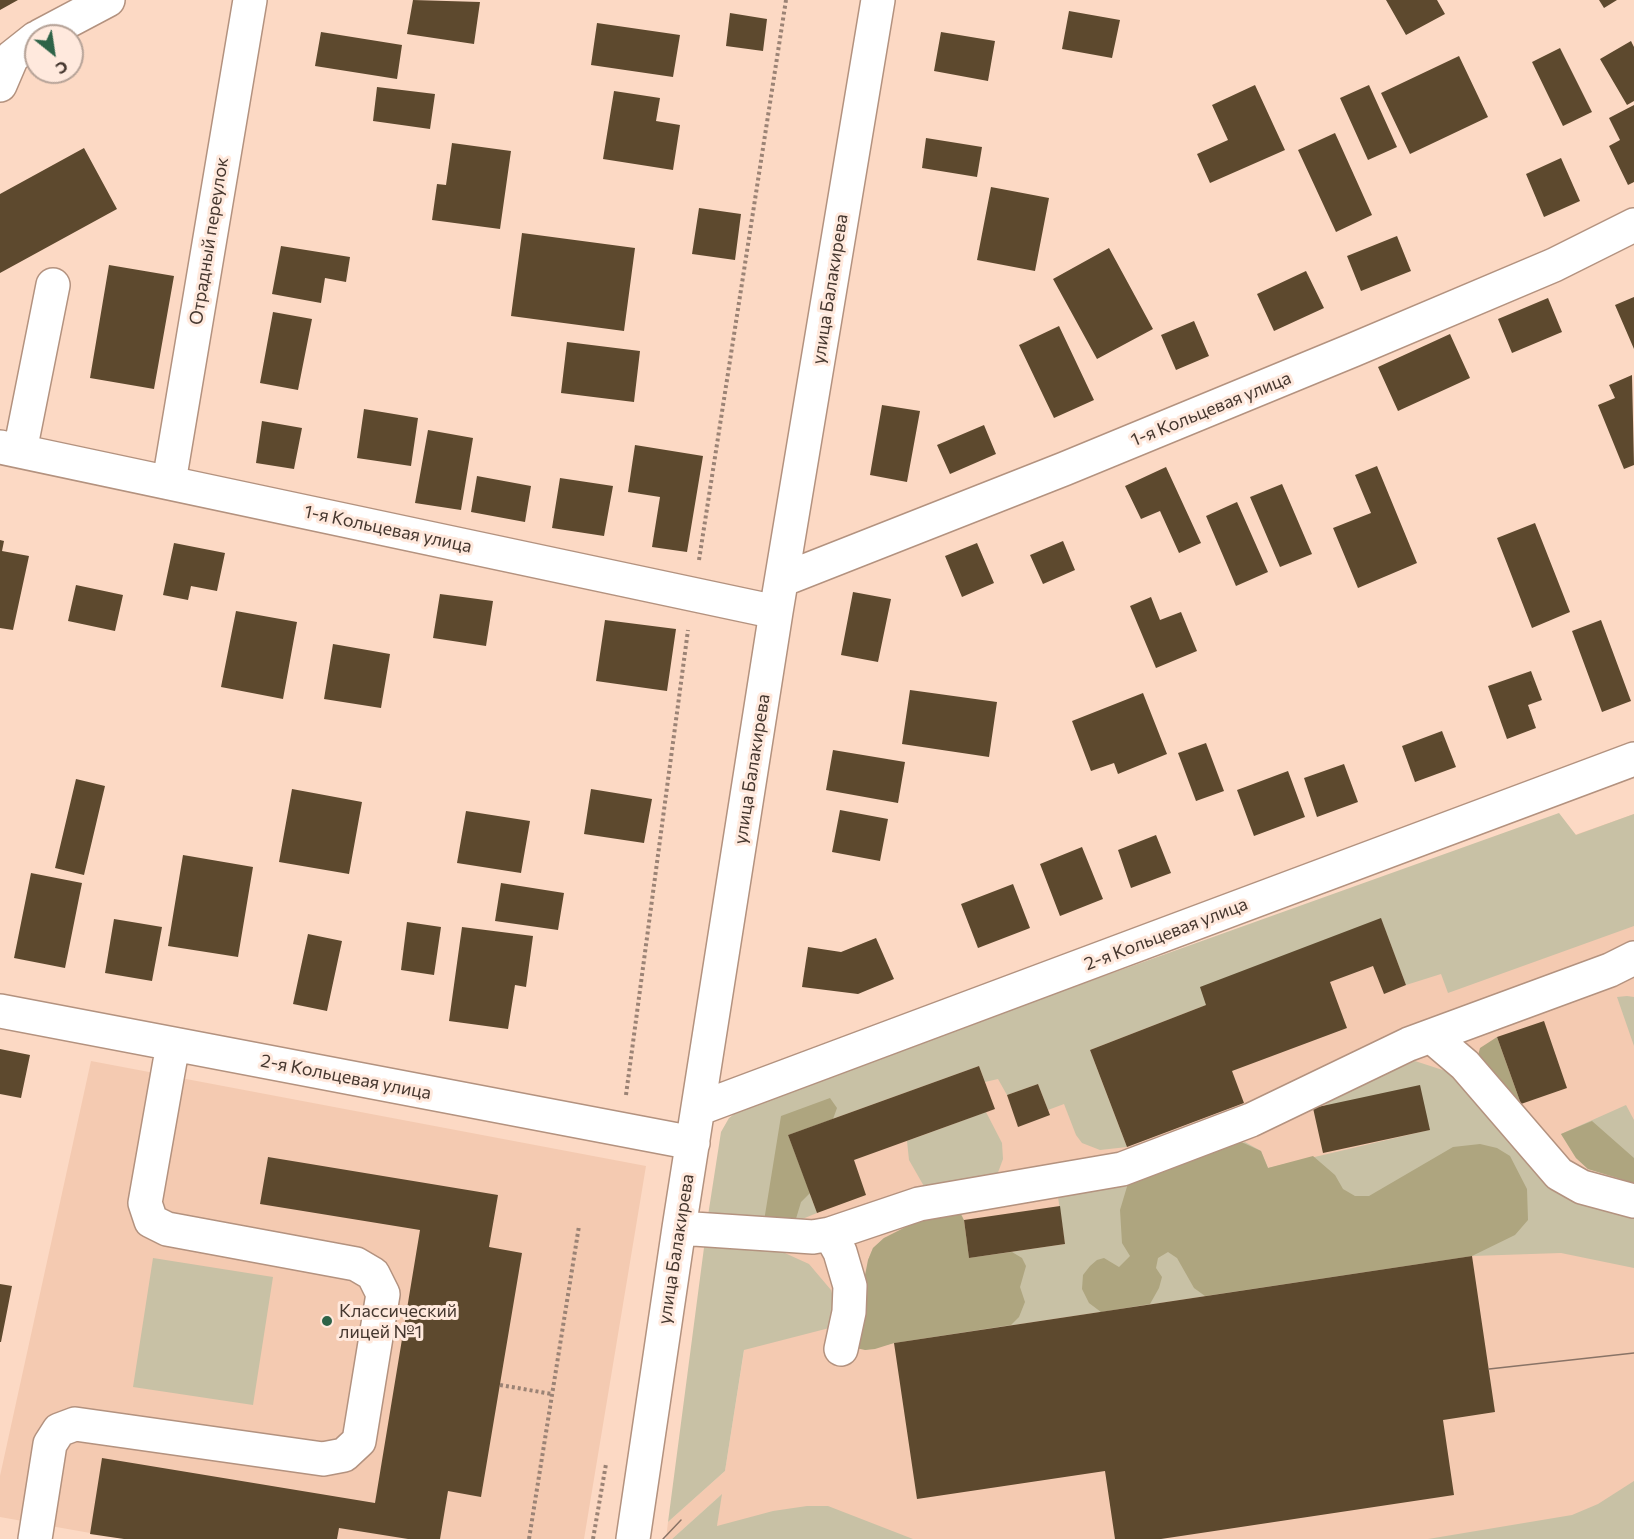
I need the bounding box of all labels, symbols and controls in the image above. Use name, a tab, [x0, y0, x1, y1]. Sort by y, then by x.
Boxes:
north arrow	[24, 24, 84, 84]
text: С	[53, 57, 72, 79]
street label: Отрадный переулок	[185, 156, 233, 326]
street label: улица Балакирева	[807, 212, 853, 366]
street label: 1-я Кольцевая улица	[1128, 367, 1294, 451]
street label: 1-я Кольцевая улица	[302, 501, 474, 557]
street label: улица Балакирева	[729, 692, 775, 846]
street label: 2-я Кольцевая улица	[1081, 893, 1251, 975]
street label: 2-я Кольцевая улица	[259, 1050, 433, 1104]
street label: улица Балакирева	[653, 1172, 699, 1326]
place label: Классический лицей №1	[339, 1300, 457, 1342]
marker: Классический лицей №1	[320, 1314, 334, 1328]

